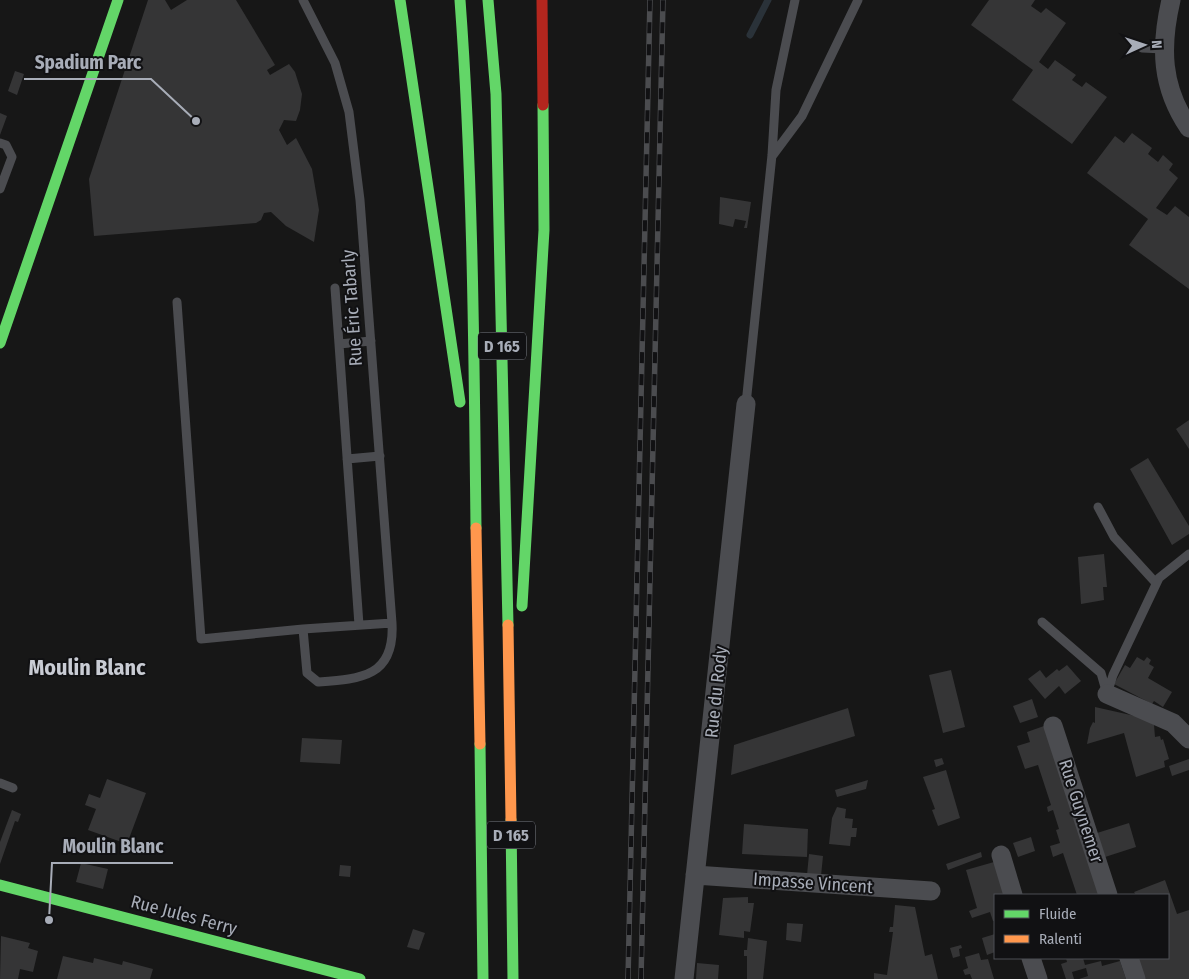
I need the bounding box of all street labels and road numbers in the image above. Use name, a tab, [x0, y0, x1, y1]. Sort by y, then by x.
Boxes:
street label: Rue Éric Tabarly	[336, 249, 367, 367]
road number: D 165	[478, 332, 526, 360]
street label: Rue du Rody	[700, 645, 732, 739]
street label: Rue Guynemer	[1054, 756, 1108, 866]
road number: D 165	[487, 822, 535, 848]
street label: Impasse Vincent	[752, 868, 874, 898]
street label: Rue Jules Ferry	[129, 890, 239, 940]

